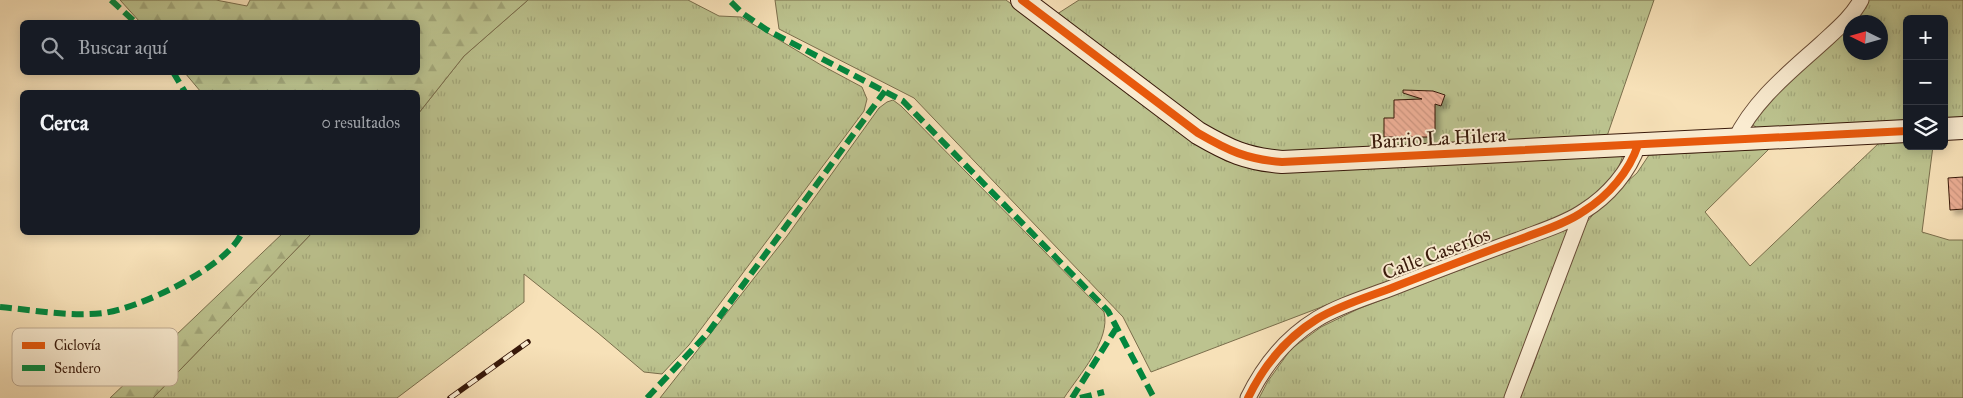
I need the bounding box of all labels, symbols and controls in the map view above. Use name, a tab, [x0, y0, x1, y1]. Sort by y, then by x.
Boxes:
north arrow	[1843, 15, 1888, 60]
map controls	[1903, 15, 1948, 150]
button: +	[1903, 15, 1948, 60]
search box	[20, 20, 420, 75]
icon: search	[38, 34, 66, 62]
text: Buscar aquí	[78, 36, 167, 59]
button: −	[1903, 60, 1948, 105]
button: layers	[1903, 105, 1948, 150]
text: Cerca	[40, 110, 89, 136]
text: 0 resultados	[322, 113, 400, 132]
street label: Barrio La Hilera	[1369, 122, 1507, 154]
street label: Calle Caseríos	[1379, 221, 1493, 285]
legend	[12, 328, 178, 386]
text: Ciclovía	[54, 337, 101, 354]
text: Sendero	[54, 360, 101, 377]

